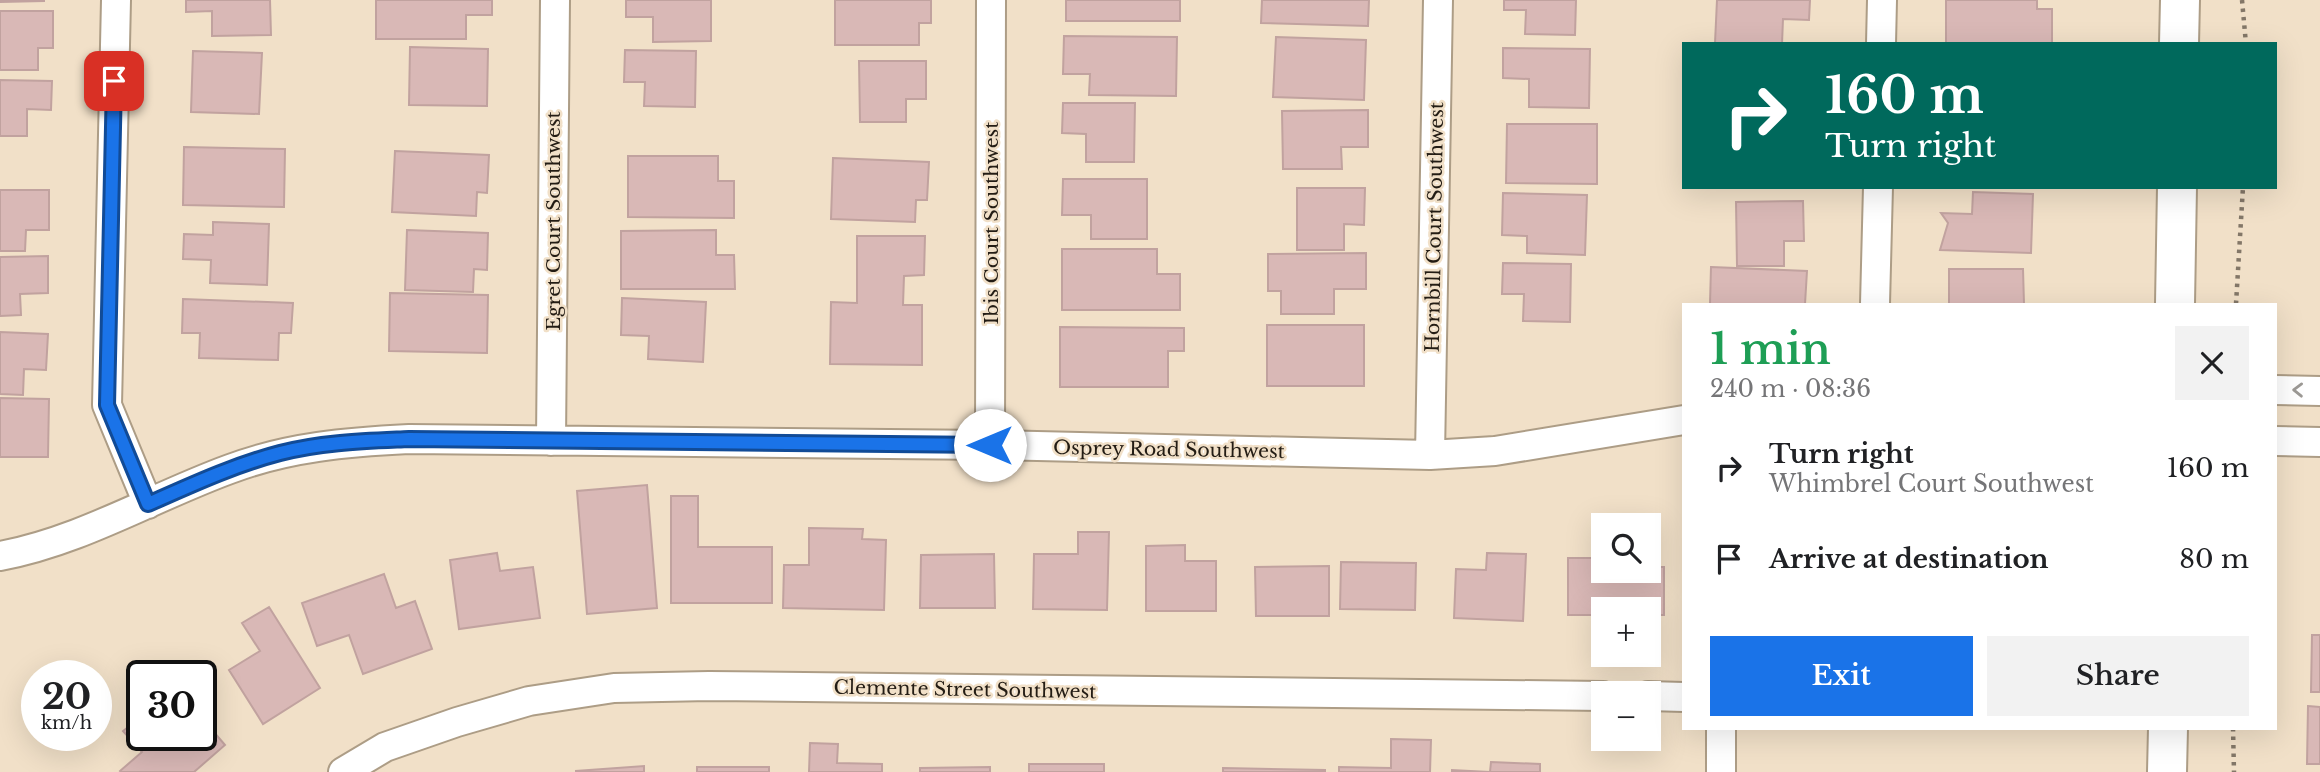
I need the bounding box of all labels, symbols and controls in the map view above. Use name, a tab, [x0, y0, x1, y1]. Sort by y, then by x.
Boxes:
pin	[84, 51, 144, 111]
icon: arrive	[95, 62, 133, 100]
text: 160 m	[1825, 65, 1984, 126]
icon: right	[1710, 70, 1801, 161]
street label: Hornbill Court Southwest	[1421, 101, 1448, 352]
street label: Egret Court Southwest	[542, 110, 565, 331]
street label: Ibis Court Southwest	[980, 121, 1003, 324]
text: Turn right	[1825, 126, 1996, 166]
text: 1 min	[1710, 323, 1831, 375]
button: close	[2175, 326, 2249, 400]
text: 240 m · 08:36	[1710, 375, 1871, 403]
one-way arrow	[2292, 383, 2303, 398]
position arrow	[953, 408, 1027, 482]
street label: Osprey Road Southwest	[1053, 436, 1286, 463]
text: Turn right	[1769, 438, 1914, 470]
icon: right	[1710, 449, 1748, 487]
text: 160 m	[2167, 452, 2249, 484]
text: Whimbrel Court Southwest	[1769, 470, 2094, 498]
map controls	[1591, 513, 1661, 751]
button: search	[1591, 513, 1661, 583]
icon: arrive	[1710, 540, 1748, 578]
text: Arrive at destination	[1769, 543, 2049, 575]
text: 80 m	[2179, 543, 2249, 575]
button: +	[1591, 597, 1661, 667]
button: Exit	[1710, 636, 1973, 716]
button: Share	[1987, 636, 2249, 716]
speed limit sign: 30	[126, 660, 217, 751]
text: 20	[42, 675, 91, 718]
street label: Clemente Street Southwest	[833, 676, 1097, 703]
button: −	[1591, 681, 1661, 751]
text: km/h	[41, 712, 92, 734]

